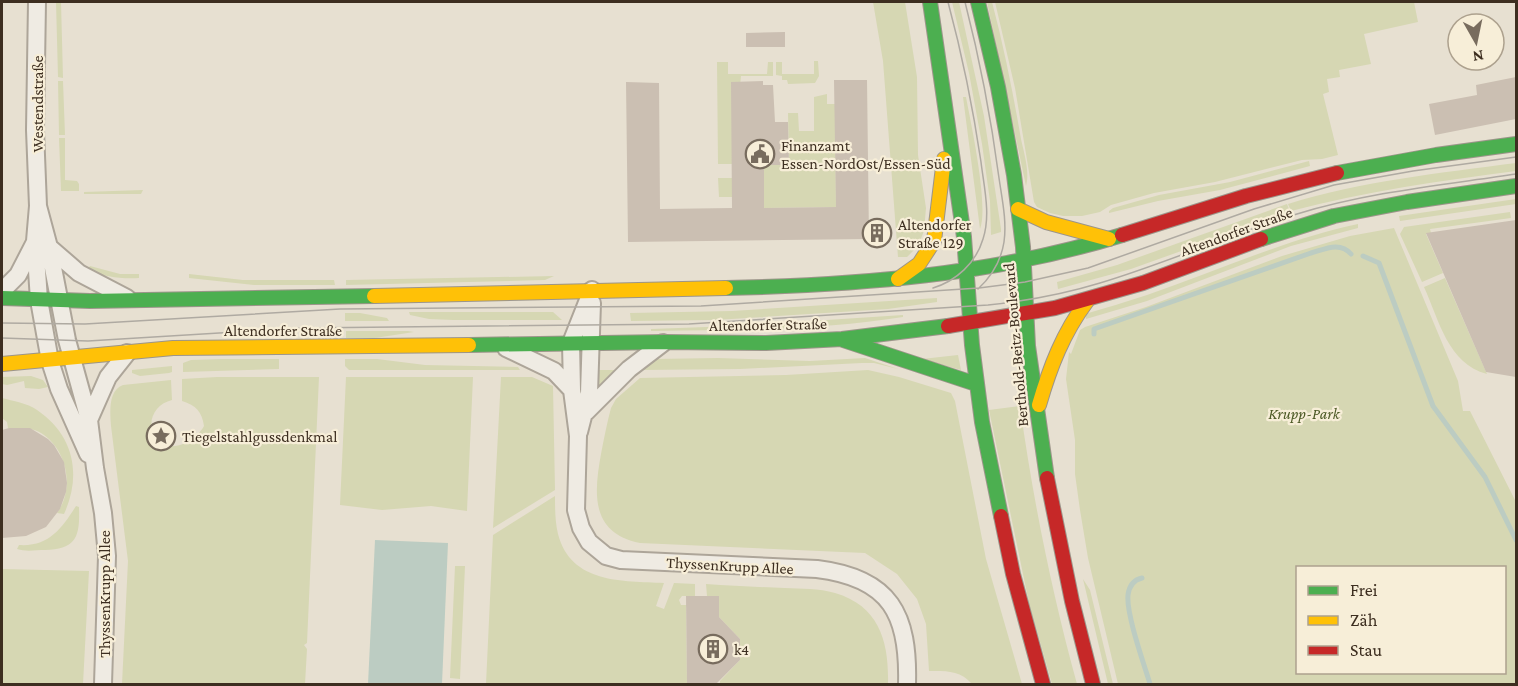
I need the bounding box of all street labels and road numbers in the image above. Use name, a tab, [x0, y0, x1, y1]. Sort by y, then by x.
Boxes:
street label: Westendstraße	[29, 56, 46, 152]
street label: Altendorfer Straße	[1178, 203, 1295, 260]
street label: Berthold-Beitz-Boulevard	[1000, 262, 1031, 428]
street label: Altendorfer Straße	[709, 315, 827, 334]
street label: Altendorfer Straße	[224, 322, 342, 339]
street label: ThyssenKrupp Allee	[96, 530, 114, 658]
street label: ThyssenKrupp Allee	[666, 554, 794, 578]

